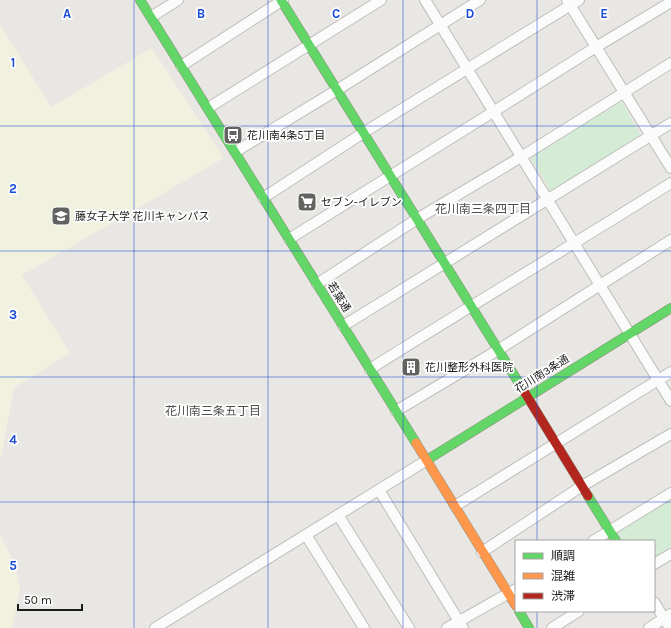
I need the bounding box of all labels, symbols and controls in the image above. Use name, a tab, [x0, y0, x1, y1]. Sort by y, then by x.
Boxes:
text: A	[63, 6, 71, 21]
text: B	[197, 6, 205, 21]
text: C	[332, 6, 340, 21]
text: D	[466, 6, 475, 21]
text: E	[600, 6, 608, 21]
text: 1	[11, 55, 15, 70]
bus stop icon: 花川南4条5丁目	[222, 124, 244, 146]
place label: 花川南4条5丁目	[247, 129, 325, 142]
text: 2	[9, 181, 17, 196]
supermarket icon: セブン-イレブン	[296, 191, 318, 213]
place label: セブン-イレブン	[321, 196, 402, 209]
district label: 花川南三条四丁目	[435, 202, 531, 216]
school or university icon: 藤女子大学 花川キャンパス	[50, 205, 72, 227]
place label: 藤女子大学 花川キャンパス	[75, 210, 210, 223]
street label: 若葉通	[325, 280, 353, 314]
text: 3	[9, 307, 17, 322]
street label: 花川南3条通	[512, 352, 572, 396]
building icon: 花川整形外科医院	[400, 356, 422, 378]
place label: 花川整形外科医院	[425, 361, 513, 374]
district label: 花川南三条五丁目	[165, 404, 261, 418]
text: 4	[9, 432, 17, 447]
legend	[515, 540, 655, 612]
text: 順調	[551, 549, 575, 563]
text: 5	[9, 558, 17, 573]
text: 混雑	[551, 569, 575, 583]
scale bar	[18, 586, 82, 612]
text: 渋滞	[551, 589, 575, 603]
text: 50 m	[24, 593, 52, 607]

